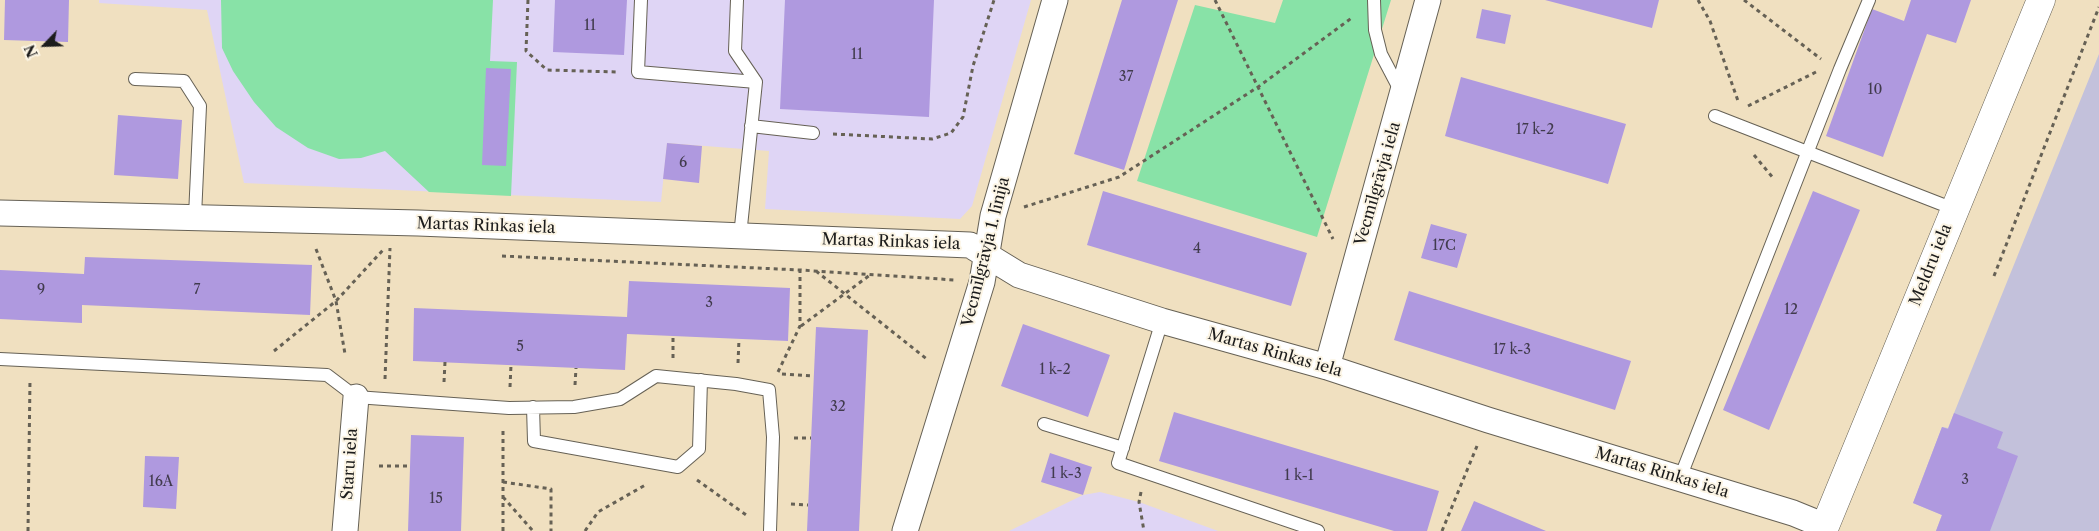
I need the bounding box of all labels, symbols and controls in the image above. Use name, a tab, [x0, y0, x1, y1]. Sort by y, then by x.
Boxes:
house number: 11	[584, 18, 596, 34]
north arrow	[20, 20, 70, 70]
text: N	[21, 42, 42, 60]
house number: 11	[851, 47, 863, 63]
house number: 37	[1119, 69, 1133, 85]
house number: 10	[1868, 82, 1882, 98]
street label: Vecmīlgrāvja iela	[1351, 120, 1405, 248]
house number: 17 k-2	[1516, 122, 1554, 138]
house number: 6	[679, 155, 687, 171]
street label: Vecmīlgrāvja 1. līnija	[958, 175, 1014, 329]
street label: Martas Rinkas iela	[416, 214, 556, 238]
street label: Meldru iela	[1906, 221, 1956, 309]
street label: Martas Rinkas iela	[821, 230, 961, 254]
house number: 17C	[1432, 238, 1456, 254]
house number: 4	[1193, 241, 1201, 257]
house number: 9	[37, 282, 45, 298]
house number: 7	[194, 282, 200, 298]
house number: 3	[705, 295, 713, 311]
house number: 12	[1784, 302, 1798, 318]
street label: Martas Rinkas iela	[1206, 325, 1344, 381]
house number: 5	[516, 339, 524, 355]
house number: 17 k-3	[1493, 342, 1531, 358]
house number: 1 k-2	[1039, 362, 1071, 378]
house number: 32	[830, 399, 846, 415]
street label: Staru iela	[338, 428, 362, 500]
street label: Martas Rinkas iela	[1593, 444, 1731, 502]
house number: 1 k-3	[1050, 466, 1082, 482]
house number: 1 k-1	[1284, 468, 1314, 484]
house number: 3	[1961, 472, 1969, 488]
house number: 16A	[149, 474, 173, 490]
house number: 15	[429, 491, 443, 507]

